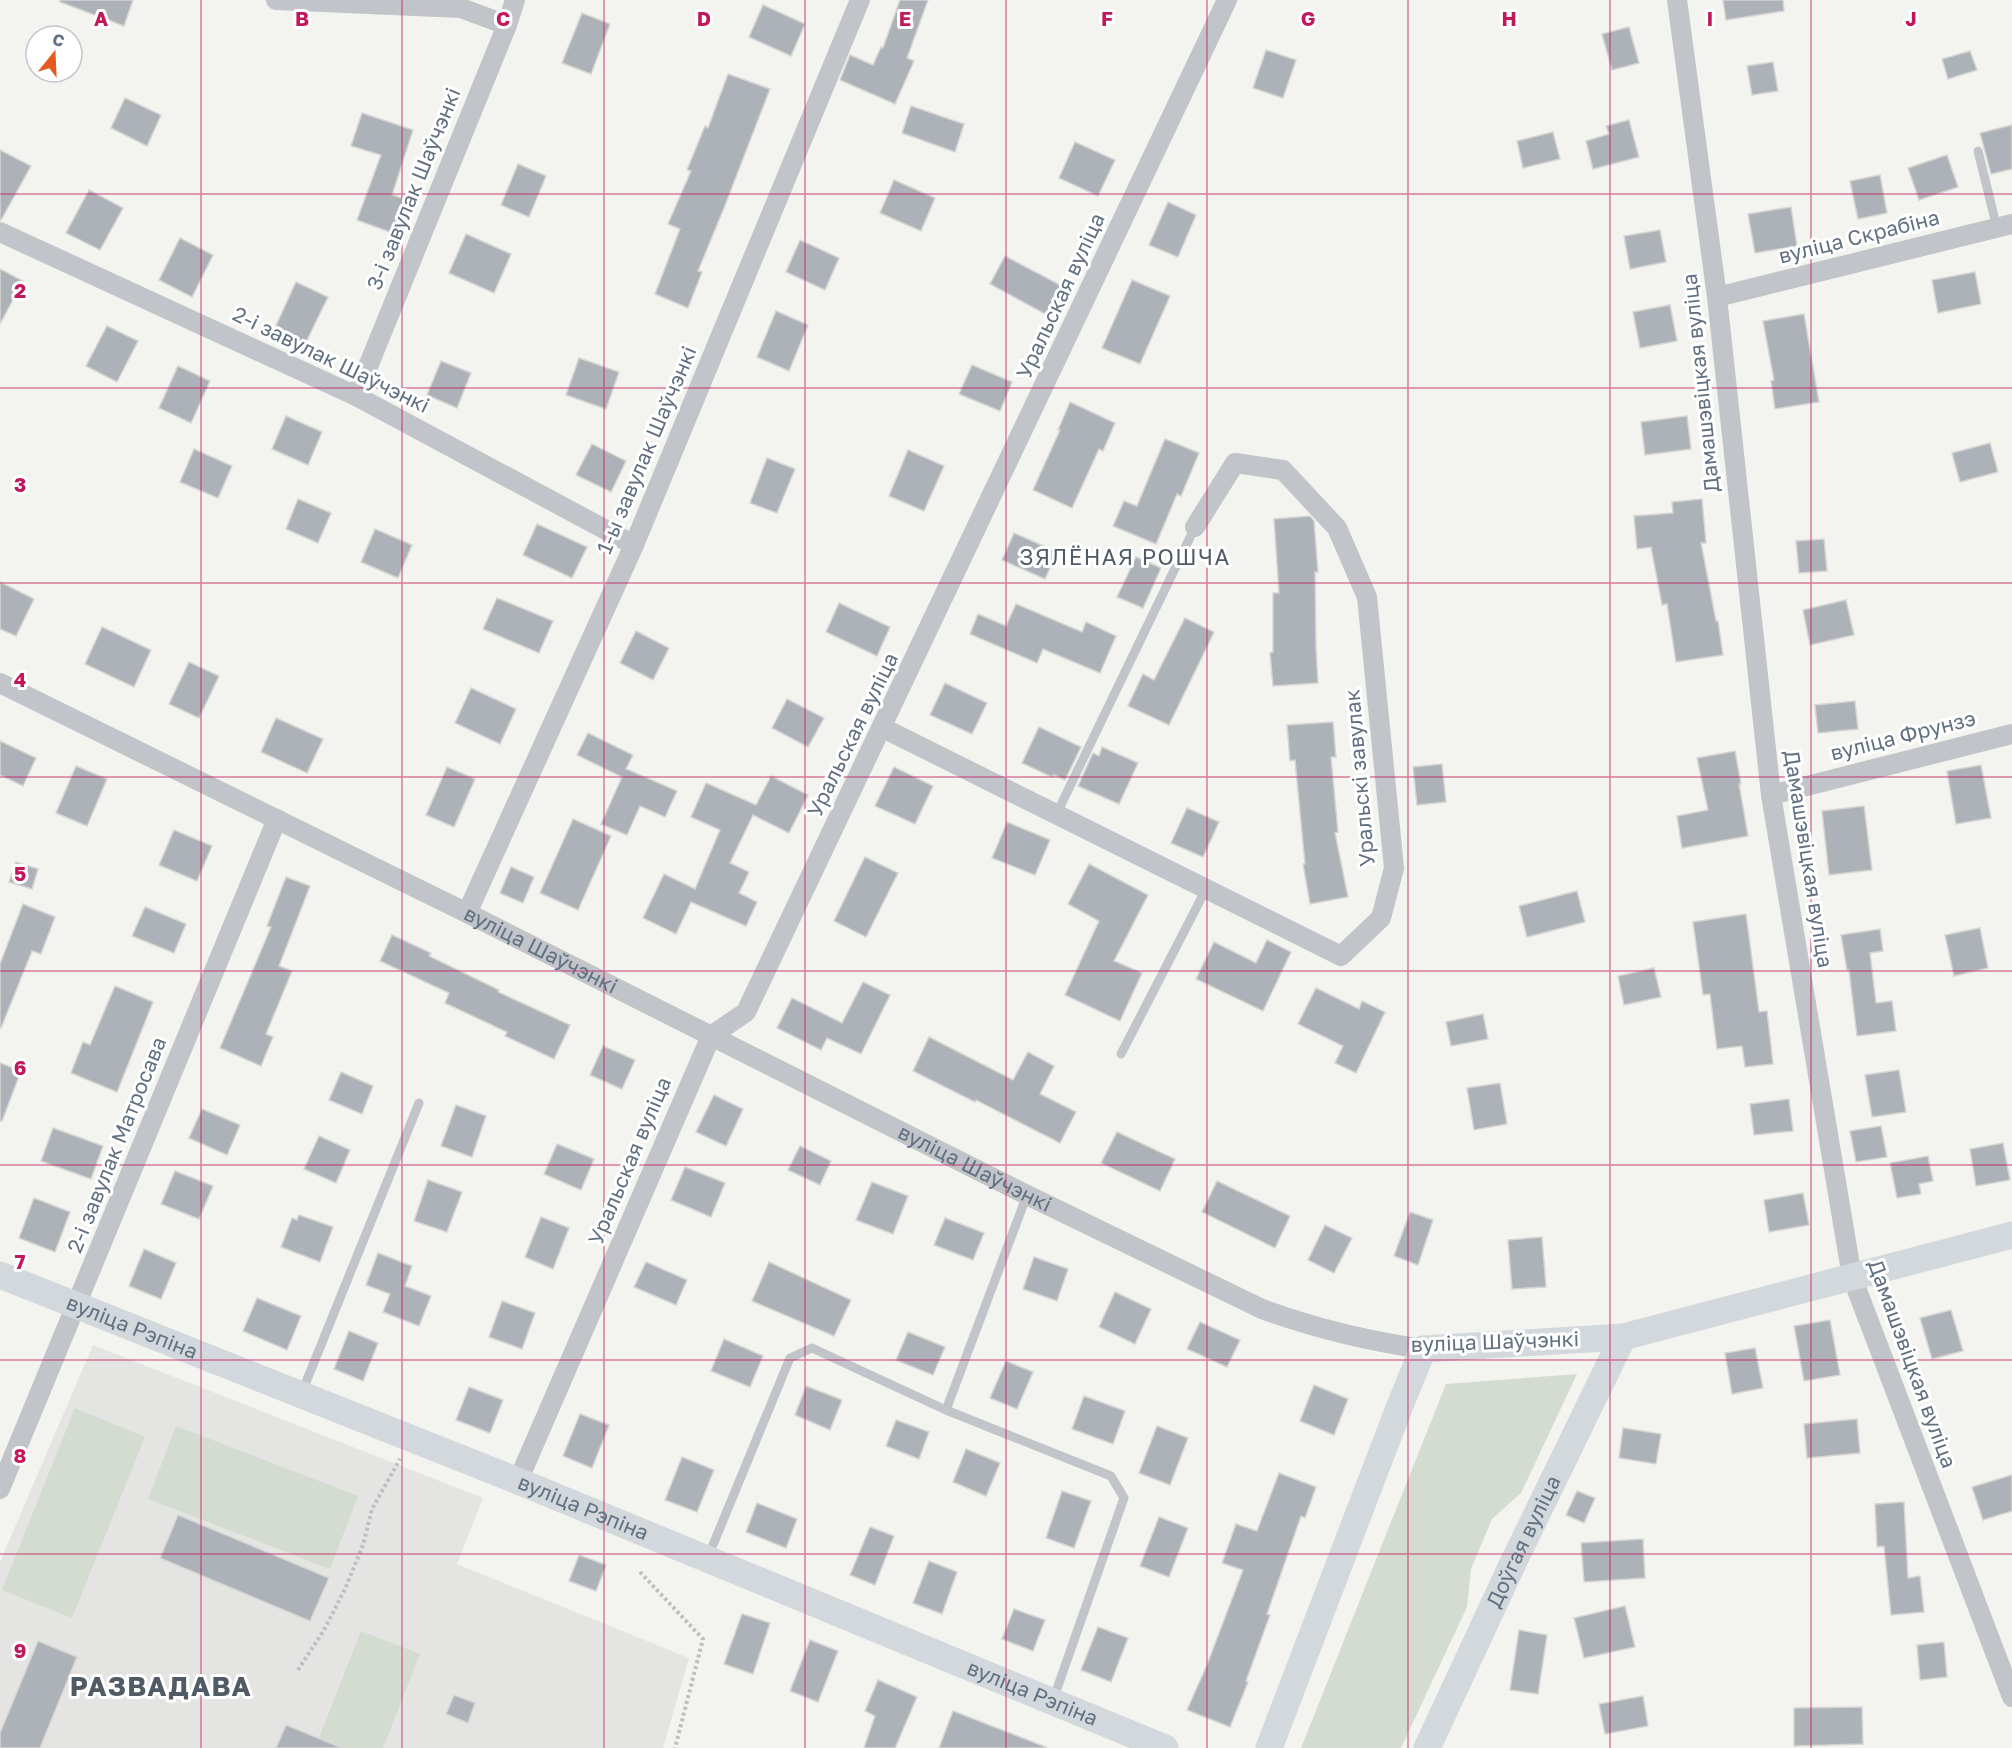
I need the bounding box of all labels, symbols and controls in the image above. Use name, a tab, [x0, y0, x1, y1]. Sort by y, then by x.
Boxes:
text: A	[94, 6, 108, 30]
text: B	[295, 6, 309, 30]
text: C	[496, 6, 510, 30]
text: D	[697, 6, 711, 30]
text: E	[899, 6, 911, 30]
text: F	[1101, 6, 1113, 30]
text: G	[1301, 6, 1315, 30]
text: H	[1501, 6, 1517, 30]
text: I	[1707, 6, 1713, 30]
text: J	[1905, 6, 1917, 30]
north arrow	[24, 24, 84, 84]
text: С	[50, 28, 67, 51]
street label: 3-і завулак Шаўчэнкі	[361, 84, 466, 293]
street label: вуліца Скрабіна	[1776, 203, 1942, 269]
street label: Уральская вуліца	[1010, 209, 1110, 383]
street label: Дамашэвіцкая вуліца	[1676, 272, 1724, 494]
text: 2	[14, 278, 26, 302]
street label: 2-і завулак Шаўчэнкі	[229, 300, 434, 418]
street label: 1-ы завулак Шаўчэнкі	[590, 342, 702, 557]
text: 3	[14, 472, 26, 496]
district label: ЗЯЛЁНАЯ РОШЧА	[1019, 543, 1231, 570]
street label: Уральская вуліца	[801, 648, 903, 821]
text: 4	[14, 667, 26, 691]
street label: Уральскі завулак	[1338, 688, 1380, 868]
street label: вуліца Фрунзэ	[1828, 704, 1978, 766]
street label: Дамашэвіцкая вуліца	[1779, 748, 1839, 969]
text: 5	[14, 861, 26, 885]
street label: вуліца Шаўчэнкі	[460, 900, 622, 999]
street label: 2-і завулак Матросава	[61, 1033, 171, 1256]
text: 6	[14, 1055, 26, 1079]
street label: Уральская вуліца	[582, 1073, 676, 1248]
street label: вуліца Шаўчэнкі	[894, 1118, 1056, 1217]
text: 7	[15, 1249, 26, 1273]
street label: Дамашэвіцкая вуліца	[1863, 1256, 1963, 1471]
street label: вуліца Рэпіна	[63, 1289, 202, 1364]
street label: вуліца Шаўчэнкі	[1410, 1325, 1580, 1357]
text: 8	[14, 1443, 26, 1467]
street label: вуліца Рэпіна	[514, 1468, 653, 1546]
street label: Доўгая вуліца	[1480, 1471, 1566, 1611]
text: 9	[14, 1638, 26, 1662]
street label: вуліца Рэпіна	[964, 1654, 1102, 1731]
district label: РАЗВАДАВА	[70, 1670, 252, 1702]

